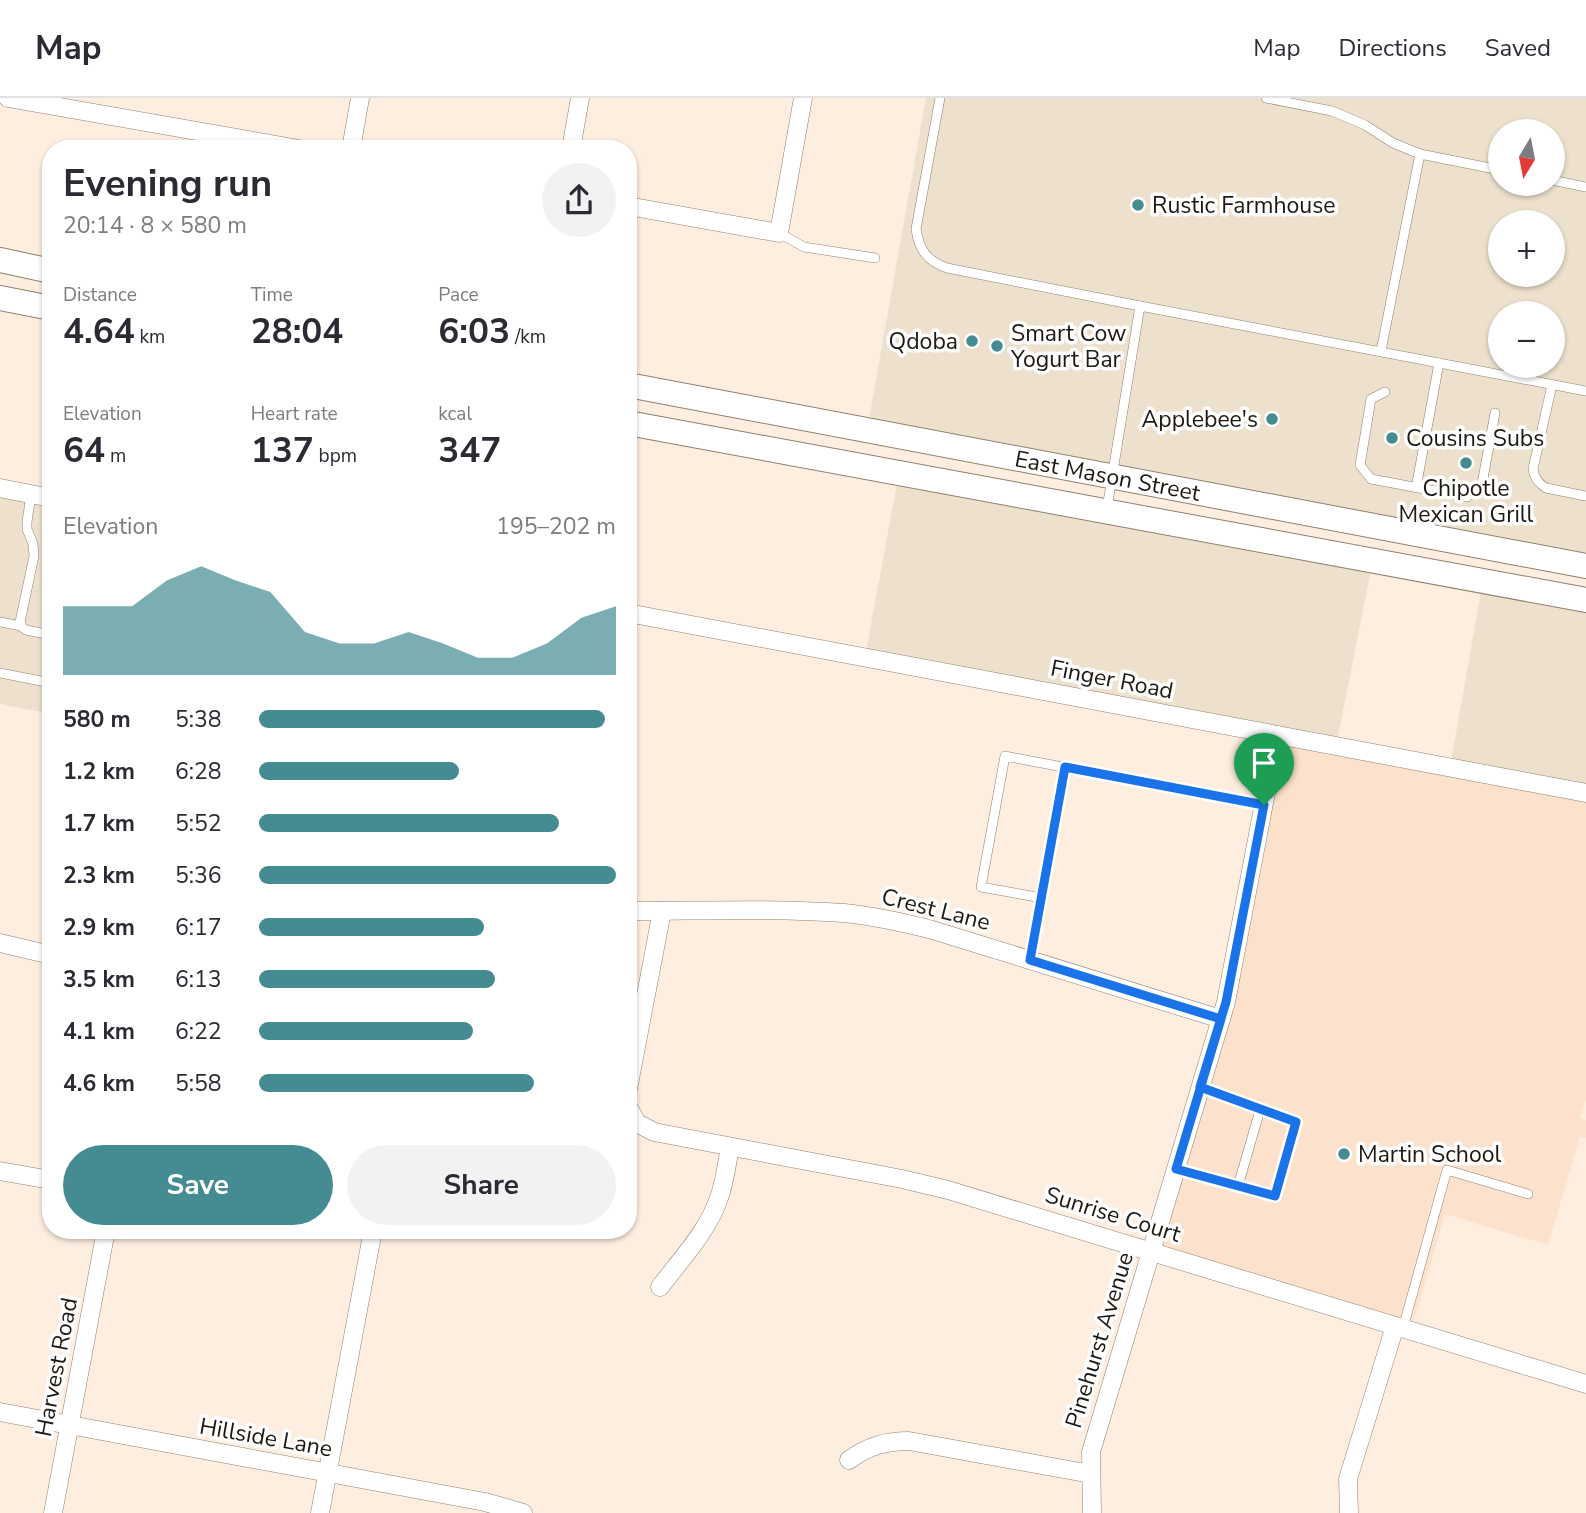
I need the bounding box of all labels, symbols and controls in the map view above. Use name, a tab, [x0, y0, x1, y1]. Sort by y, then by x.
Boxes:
text: Map	[35, 26, 102, 71]
text: Map	[1253, 32, 1300, 64]
text: Directions	[1338, 32, 1447, 64]
text: Saved	[1485, 32, 1551, 64]
north arrow	[1488, 119, 1564, 196]
map controls	[1488, 119, 1565, 378]
text: Evening run	[63, 158, 272, 209]
button: share	[542, 163, 616, 237]
place label: Rustic Farmhouse	[1152, 190, 1336, 221]
marker: Rustic Farmhouse	[1130, 197, 1146, 213]
text: 20:14 · 8 × 580 m	[63, 210, 247, 241]
button: +	[1488, 210, 1565, 287]
text: Distance	[63, 282, 137, 308]
text: Time	[251, 282, 293, 308]
text: Pace	[438, 282, 479, 308]
button: −	[1488, 301, 1565, 378]
text: 4.64	[63, 308, 135, 355]
text: 28:04	[251, 308, 343, 355]
text: 6:03	[438, 308, 510, 355]
place label: Smart Cow Yogurt Bar	[1010, 318, 1126, 375]
text: km	[135, 324, 165, 350]
text: /km	[510, 324, 546, 350]
place label: Qdoba	[889, 326, 958, 357]
marker: Qdoba	[964, 333, 980, 349]
marker: Smart Cow Yogurt Bar	[989, 338, 1005, 354]
text: Elevation	[63, 401, 142, 427]
text: Heart rate	[251, 401, 338, 427]
text: kcal	[438, 401, 472, 427]
place label: Applebee's	[1141, 404, 1258, 435]
marker: Applebee's	[1264, 411, 1280, 427]
place label: Cousins Subs	[1406, 423, 1544, 454]
text: 64	[63, 427, 105, 474]
text: 137	[251, 427, 314, 474]
text: 347	[438, 427, 501, 474]
marker: Cousins Subs	[1384, 430, 1400, 446]
text: m	[105, 443, 126, 469]
text: bpm	[314, 443, 357, 469]
street label: East Mason Street	[1012, 443, 1204, 509]
marker: Chipotle Mexican Grill	[1458, 455, 1474, 471]
place label: Chipotle Mexican Grill	[1399, 473, 1534, 530]
text: Elevation	[63, 511, 158, 542]
text: 195–202 m	[496, 511, 616, 542]
street label: Finger Road	[1048, 652, 1176, 707]
text: 580 m	[63, 704, 131, 735]
text: 5:38	[175, 704, 222, 735]
pin	[1234, 733, 1294, 805]
icon: arrive	[1245, 744, 1283, 782]
text: 1.2 km	[63, 756, 135, 787]
text: 6:28	[175, 756, 222, 787]
text: 1.7 km	[63, 808, 135, 839]
text: 5:52	[175, 808, 222, 839]
text: 2.3 km	[63, 860, 135, 891]
text: 5:36	[175, 860, 222, 891]
street label: Crest Lane	[878, 881, 993, 938]
text: 2.9 km	[63, 912, 135, 943]
text: 6:17	[175, 912, 222, 943]
text: 3.5 km	[63, 964, 135, 995]
text: 6:13	[175, 964, 222, 995]
text: 4.1 km	[63, 1016, 135, 1047]
text: 6:22	[175, 1016, 222, 1047]
text: 4.6 km	[63, 1068, 135, 1099]
text: 5:58	[175, 1068, 222, 1099]
place label: Martin School	[1358, 1139, 1501, 1170]
button: Save	[63, 1145, 333, 1225]
button: Share	[347, 1145, 616, 1225]
marker: Martin School	[1336, 1146, 1352, 1162]
street label: Sunrise Court	[1041, 1179, 1185, 1250]
street label: Pinehurst Avenue	[1058, 1248, 1141, 1432]
street label: Harvest Road	[28, 1295, 85, 1439]
street label: Hillside Lane	[197, 1411, 335, 1464]

